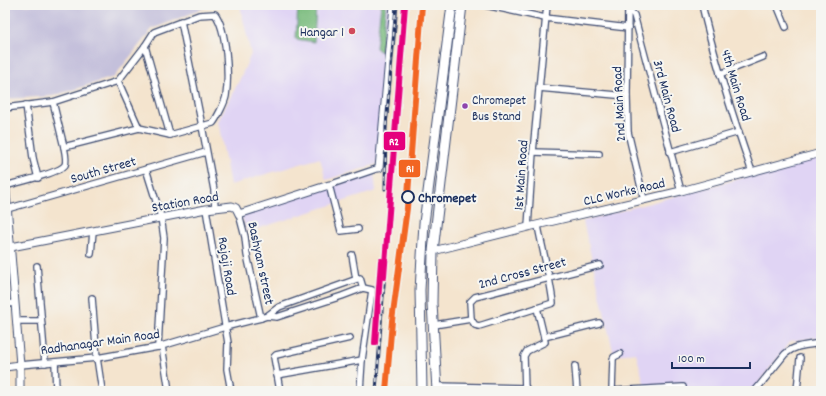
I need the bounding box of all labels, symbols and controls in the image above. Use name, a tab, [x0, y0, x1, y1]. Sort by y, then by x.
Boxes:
place label: Hangar 1	[300, 23, 344, 43]
marker: Hangar 1	[347, 26, 357, 36]
street label: 4th Main Road	[715, 47, 755, 124]
street label: 3rd Main Road	[647, 58, 685, 135]
street label: 2nd Main Road	[608, 66, 632, 142]
place label: Chromepet Bus Stand	[472, 92, 526, 127]
marker: Chromepet Bus Stand	[460, 101, 470, 111]
line badge: R2	[383, 131, 406, 151]
text: R2	[389, 135, 399, 151]
street label: 1st Main Road	[510, 139, 534, 211]
street label: South Street	[68, 152, 139, 190]
line badge: R1	[398, 159, 421, 178]
text: R1	[406, 162, 414, 178]
street label: CLC Works Road	[582, 174, 667, 212]
street label: Station Road	[150, 187, 220, 219]
place label: Chromepet	[418, 189, 477, 209]
marker: Chromepet	[401, 190, 415, 204]
street label: Bashyam street	[241, 220, 279, 307]
street label: Rajaji Road	[212, 235, 241, 297]
street label: 2nd Cross Street	[477, 253, 568, 295]
street label: Radhanagar Main Road	[39, 325, 161, 361]
scale bar	[672, 344, 750, 370]
text: 100 m	[678, 351, 705, 368]

